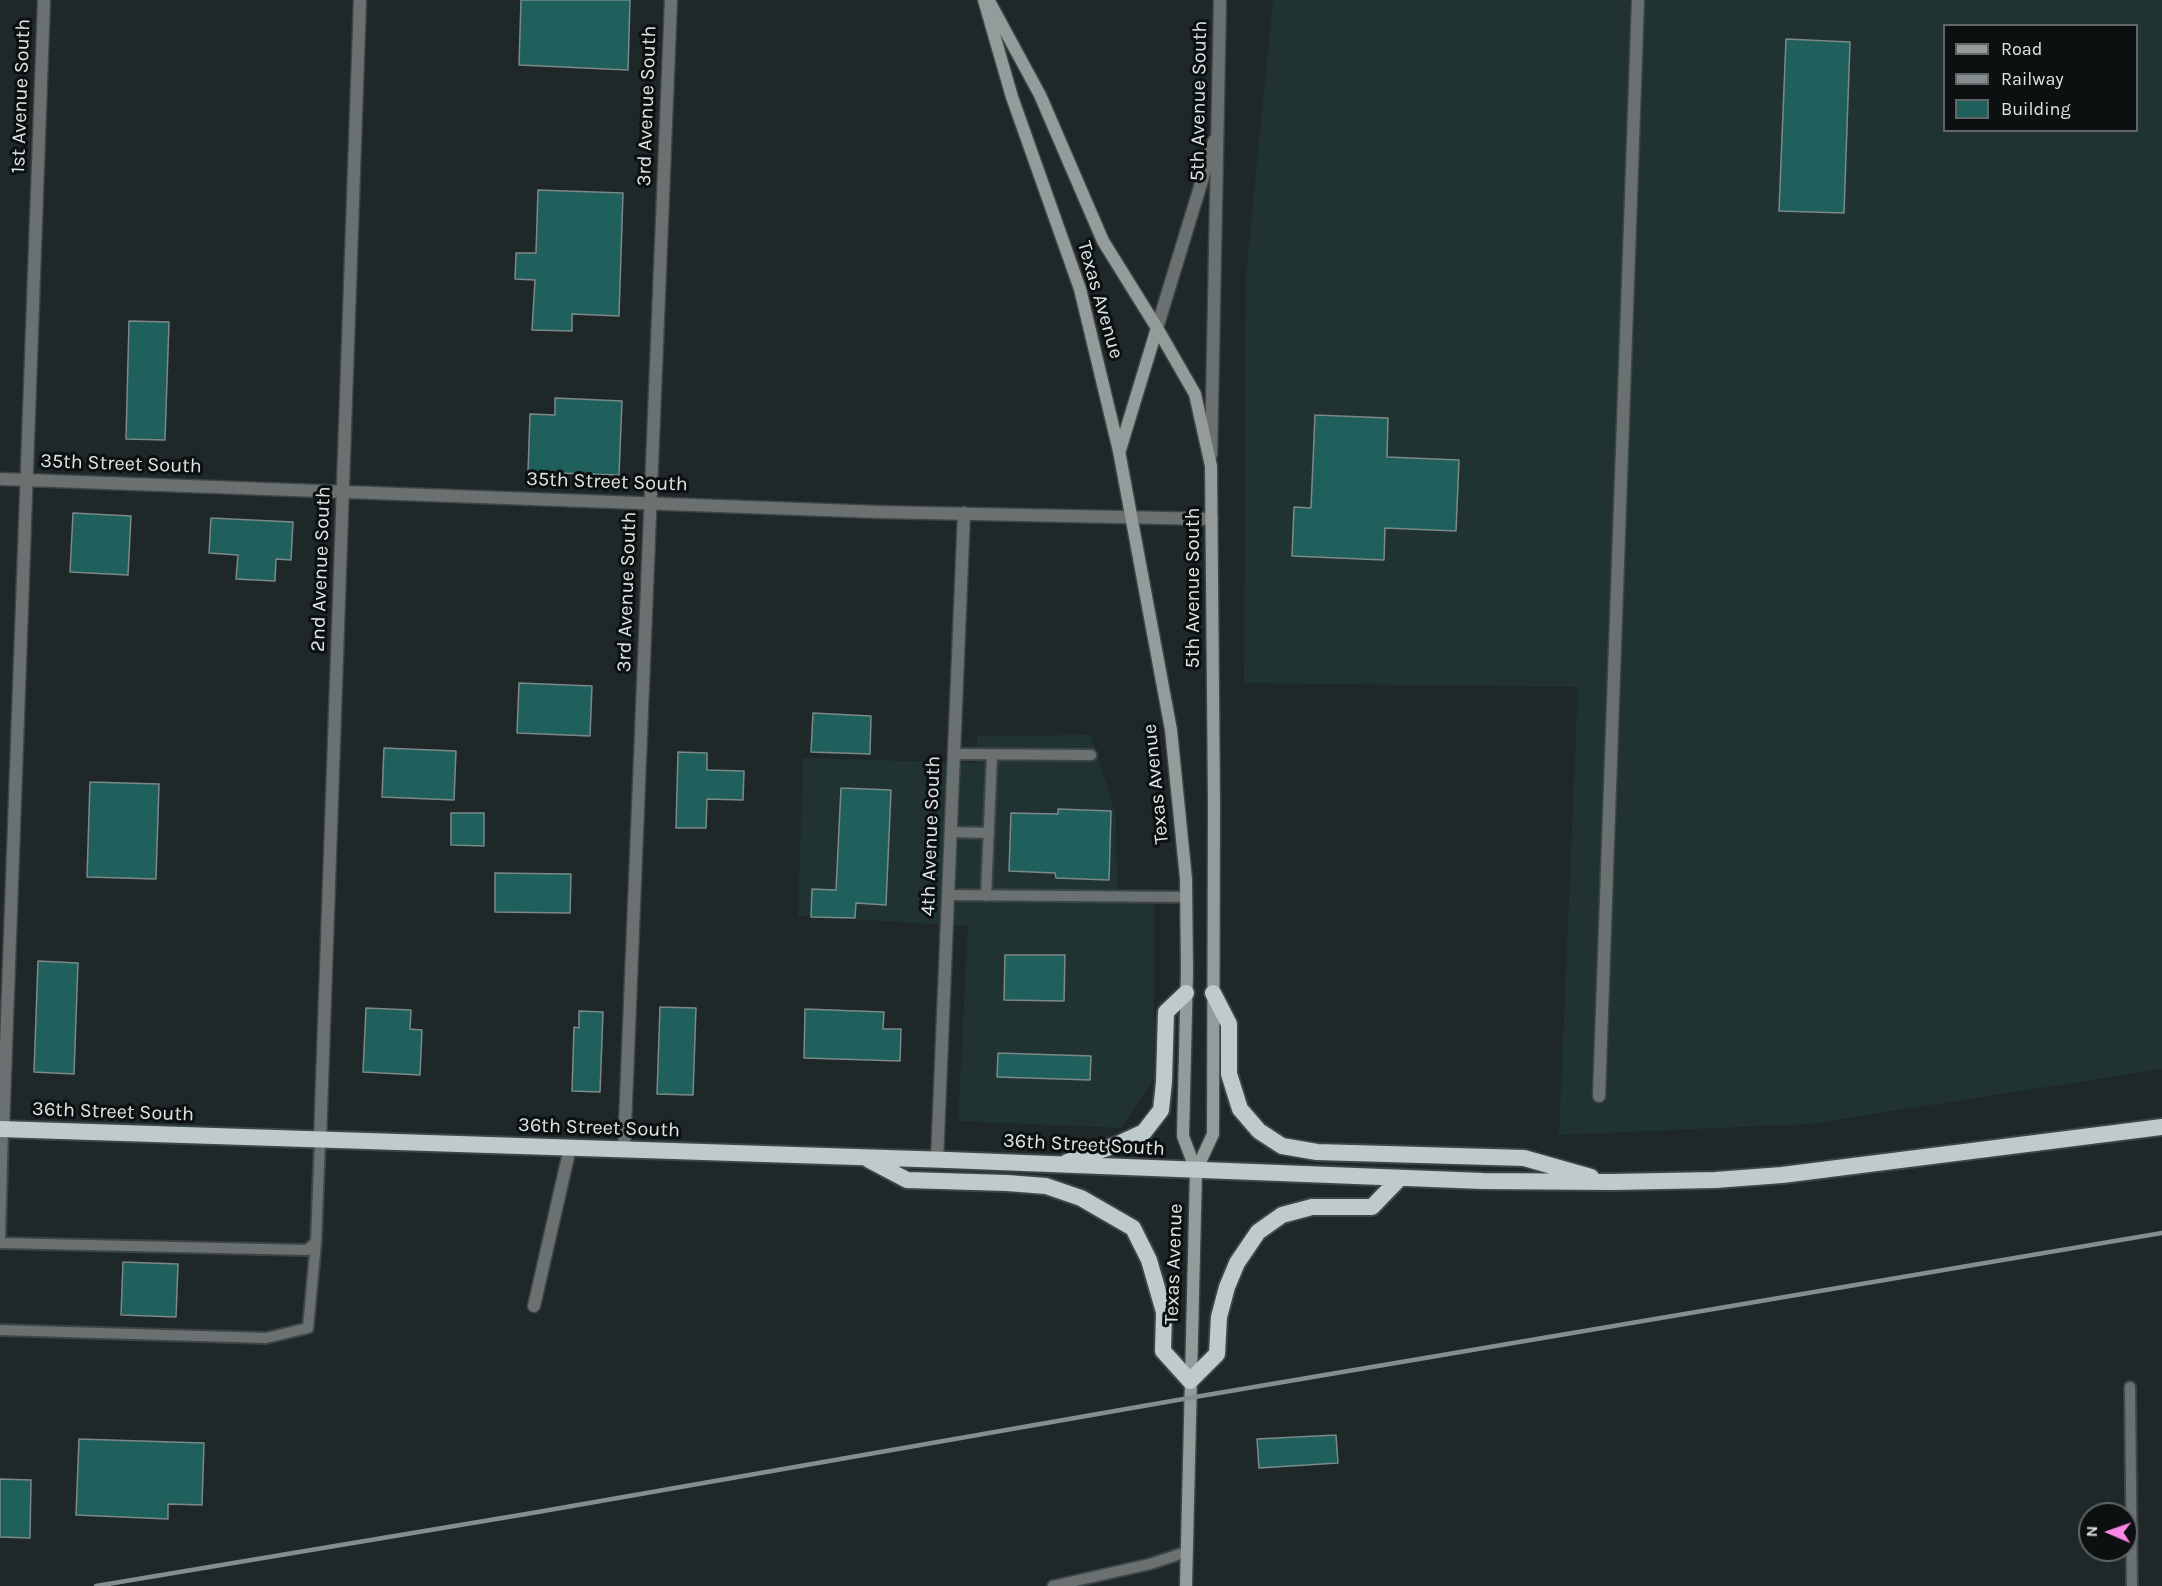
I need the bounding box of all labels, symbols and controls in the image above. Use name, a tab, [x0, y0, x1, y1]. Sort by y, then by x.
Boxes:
street label: 1st Avenue South	[6, 18, 36, 174]
street label: 5th Avenue South	[1186, 20, 1212, 182]
legend	[1943, 24, 2138, 132]
street label: 3rd Avenue South	[632, 25, 662, 187]
text: Road	[2001, 38, 2042, 60]
text: Railway	[2001, 68, 2064, 90]
text: Building	[2001, 98, 2071, 120]
street label: Texas Avenue	[1072, 238, 1128, 362]
street label: 35th Street South	[40, 449, 202, 479]
street label: 35th Street South	[526, 467, 688, 497]
street label: 2nd Avenue South	[306, 486, 336, 652]
street label: 5th Avenue South	[1181, 508, 1205, 668]
street label: 3rd Avenue South	[612, 511, 642, 673]
street label: Texas Avenue	[1138, 723, 1174, 845]
street label: 4th Avenue South	[916, 755, 946, 917]
street label: 36th Street South	[32, 1097, 194, 1127]
street label: 36th Street South	[518, 1113, 680, 1143]
street label: 36th Street South	[1002, 1129, 1166, 1161]
street label: Texas Avenue	[1160, 1203, 1188, 1325]
north arrow	[2078, 1502, 2138, 1562]
text: N	[2082, 1525, 2101, 1538]

